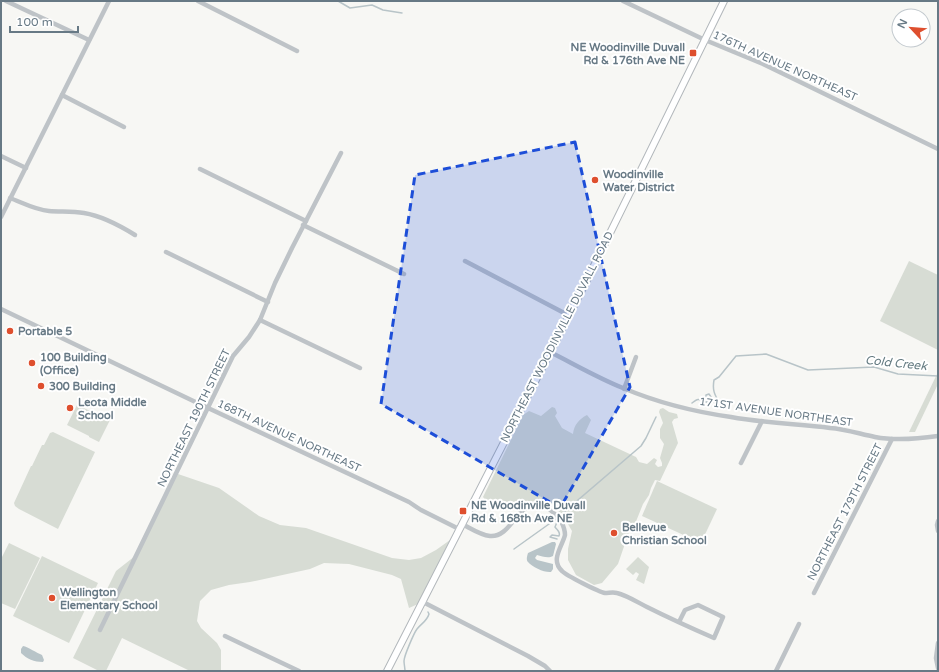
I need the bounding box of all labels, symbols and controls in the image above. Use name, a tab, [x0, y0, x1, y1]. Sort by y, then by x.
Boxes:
scale bar	[10, 8, 78, 34]
north arrow	[891, 8, 931, 48]
text: 100 m	[16, 15, 53, 29]
text: N	[895, 17, 910, 31]
street label: 176TH AVENUE NORTHEAST	[711, 28, 860, 104]
place label: NE Woodinville Duvall Rd & 176th Ave NE	[571, 41, 685, 67]
marker: NE Woodinville Duvall Rd & 176th Ave NE	[688, 48, 698, 58]
place label: Woodinville Water District	[603, 168, 675, 194]
marker: Woodinville Water District	[590, 175, 600, 185]
street label: NORTHEAST WOODINVILLE DUVALL ROAD	[498, 229, 616, 445]
place label: Portable 5	[18, 325, 72, 338]
marker: Portable 5	[5, 326, 15, 336]
street label: NORTHEAST 190TH STREET	[155, 347, 233, 489]
place label: 100 Building (Office)	[40, 351, 107, 377]
water label: Cold Creek	[864, 353, 929, 373]
marker: 100 Building (Office)	[27, 358, 37, 368]
place label: 300 Building	[49, 380, 116, 394]
marker: 300 Building	[36, 381, 46, 391]
street label: 171ST AVENUE NORTHEAST	[698, 395, 854, 429]
place label: Leota Middle School	[78, 396, 147, 422]
street label: 168TH AVENUE NORTHEAST	[215, 397, 363, 475]
marker: Leota Middle School	[65, 403, 75, 413]
street label: NORTHEAST 179TH STREET	[805, 441, 885, 583]
place label: NE Woodinville Duvall Rd & 168th Ave NE	[471, 499, 586, 525]
marker: NE Woodinville Duvall Rd & 168th Ave NE	[458, 506, 468, 516]
place label: Bellevue Christian School	[622, 521, 707, 547]
marker: Bellevue Christian School	[609, 528, 619, 538]
place label: Wellington Elementary School	[60, 586, 158, 613]
marker: Wellington Elementary School	[47, 593, 57, 603]

